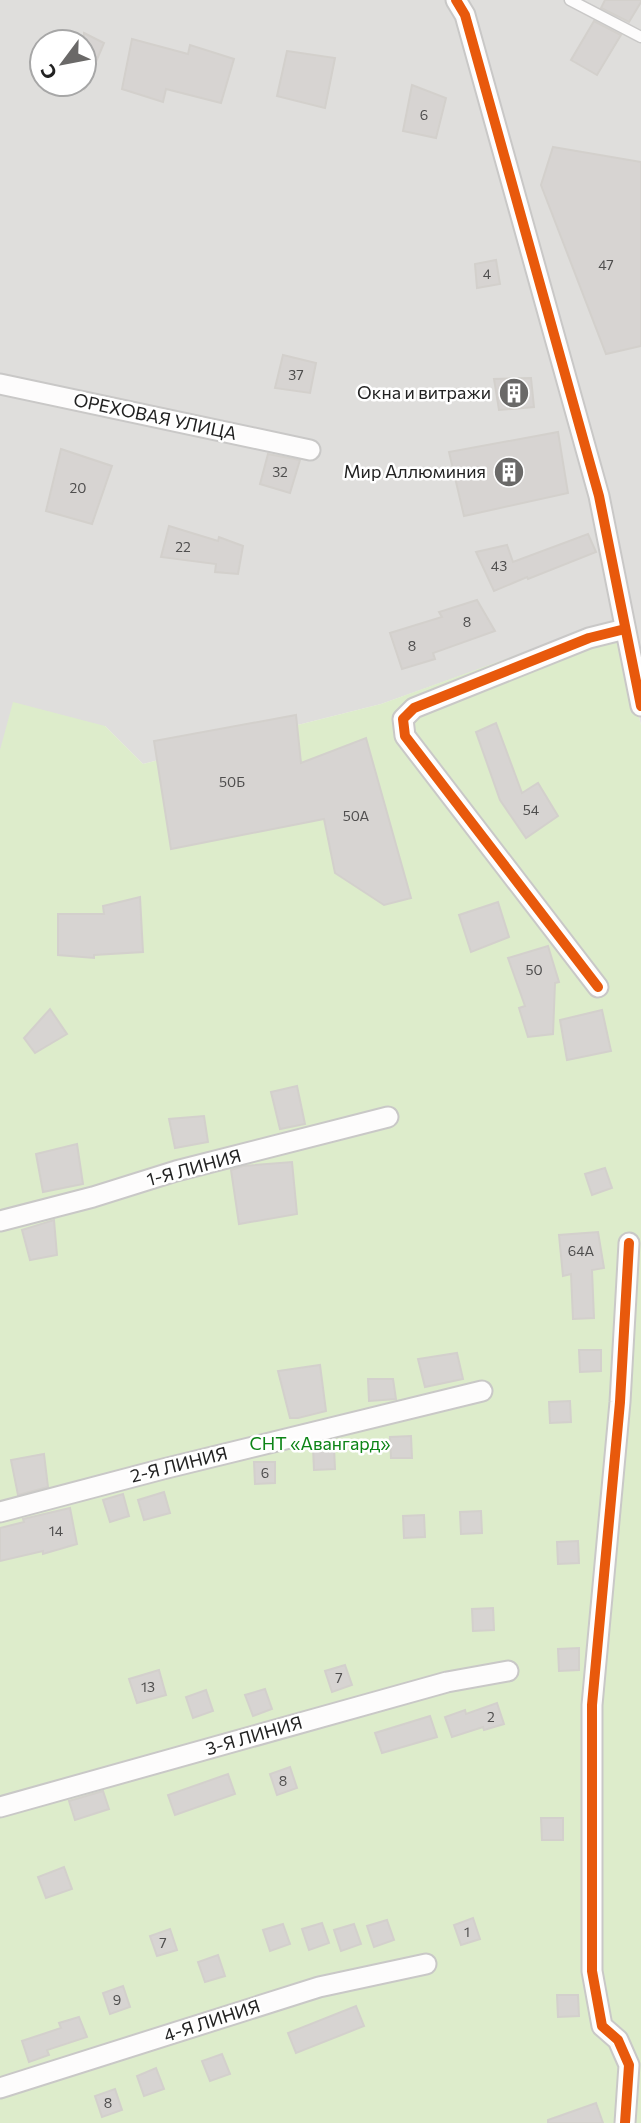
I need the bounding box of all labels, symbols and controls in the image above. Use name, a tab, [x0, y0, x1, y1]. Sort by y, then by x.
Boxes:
north arrow	[28, 28, 98, 98]
text: С	[35, 61, 61, 84]
house number: 6	[420, 106, 428, 123]
house number: 47	[598, 256, 614, 273]
house number: 4	[483, 265, 492, 282]
house number: 37	[288, 366, 304, 383]
building icon: Окна и витражи	[497, 376, 531, 410]
place label: Окна и витражи	[357, 381, 491, 403]
street label: ОРЕХОВАЯ УЛИЦА	[72, 388, 239, 444]
building icon: Мир Аллюминия	[492, 455, 526, 489]
place label: Мир Аллюминия	[343, 460, 486, 482]
house number: 32	[272, 463, 288, 480]
house number: 20	[70, 479, 86, 496]
house number: 22	[175, 538, 191, 555]
house number: 43	[491, 557, 507, 574]
house number: 8	[463, 613, 471, 630]
house number: 8	[408, 637, 416, 654]
house number: 50Б	[219, 773, 245, 790]
house number: 54	[523, 801, 540, 818]
house number: 50А	[343, 807, 370, 824]
house number: 50	[525, 961, 543, 978]
street label: 1-Я ЛИНИЯ	[144, 1144, 243, 1190]
house number: 64А	[568, 1242, 595, 1259]
park label: СНТ «Авангард»	[249, 1432, 391, 1454]
street label: 2-Я ЛИНИЯ	[128, 1441, 230, 1487]
house number: 6	[261, 1464, 269, 1481]
house number: 14	[49, 1522, 64, 1539]
house number: 7	[335, 1669, 343, 1686]
house number: 13	[141, 1678, 155, 1695]
house number: 2	[487, 1708, 495, 1725]
street label: 3-Я ЛИНИЯ	[203, 1711, 305, 1759]
house number: 8	[279, 1772, 287, 1789]
house number: 1	[464, 1923, 470, 1940]
house number: 7	[159, 1934, 167, 1951]
house number: 9	[113, 1991, 121, 2008]
street label: 4-Я ЛИНИЯ	[161, 1994, 263, 2046]
house number: 8	[104, 2094, 112, 2111]

